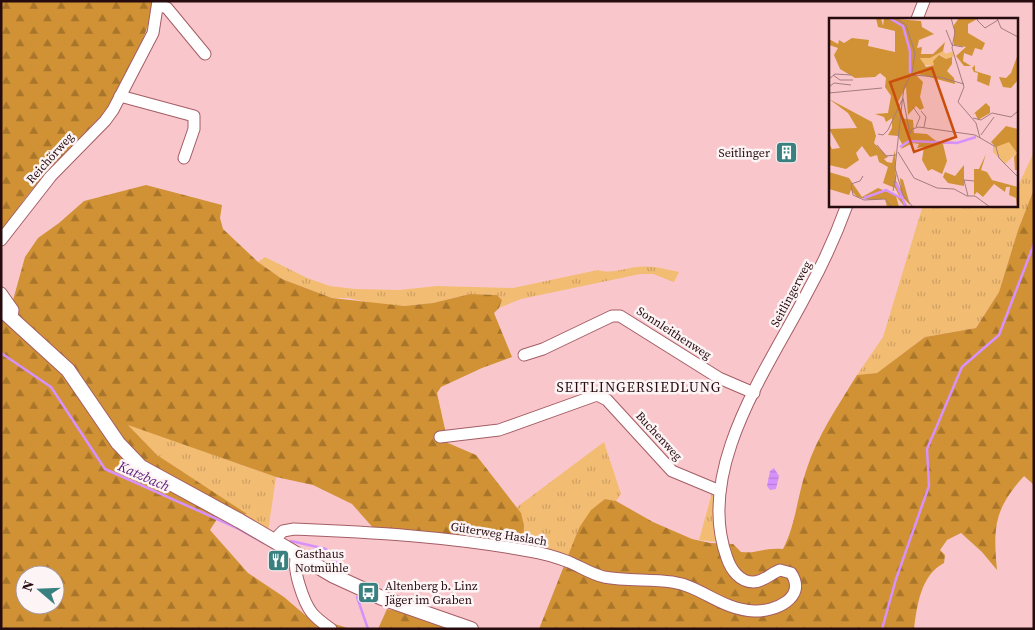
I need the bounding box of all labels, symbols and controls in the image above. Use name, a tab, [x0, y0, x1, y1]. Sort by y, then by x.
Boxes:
inset map	[829, 18, 1018, 206]
street label: Reichörweg	[23, 129, 77, 187]
building icon: Seitlinger	[774, 141, 798, 165]
place label: Seitlinger	[719, 145, 770, 161]
street label: Seitlingerweg	[767, 258, 815, 330]
street label: Sonnleithenweg	[634, 303, 714, 363]
district label: SEITLINGERSIEDLUNG	[557, 377, 721, 397]
street label: Buchenweg	[632, 408, 686, 464]
water label: Katzbach	[114, 455, 173, 496]
street label: Güterweg Haslach	[450, 518, 548, 550]
place label: Gasthaus Notmühle	[295, 546, 349, 576]
restaurant icon: Gasthaus Notmühle	[267, 549, 291, 573]
north arrow	[15, 565, 65, 615]
text: N	[17, 578, 39, 594]
place label: Altenberg b. Linz Jäger im Graben	[384, 578, 478, 608]
bus stop icon: Altenberg b. Linz Jäger im Graben	[357, 581, 381, 605]

